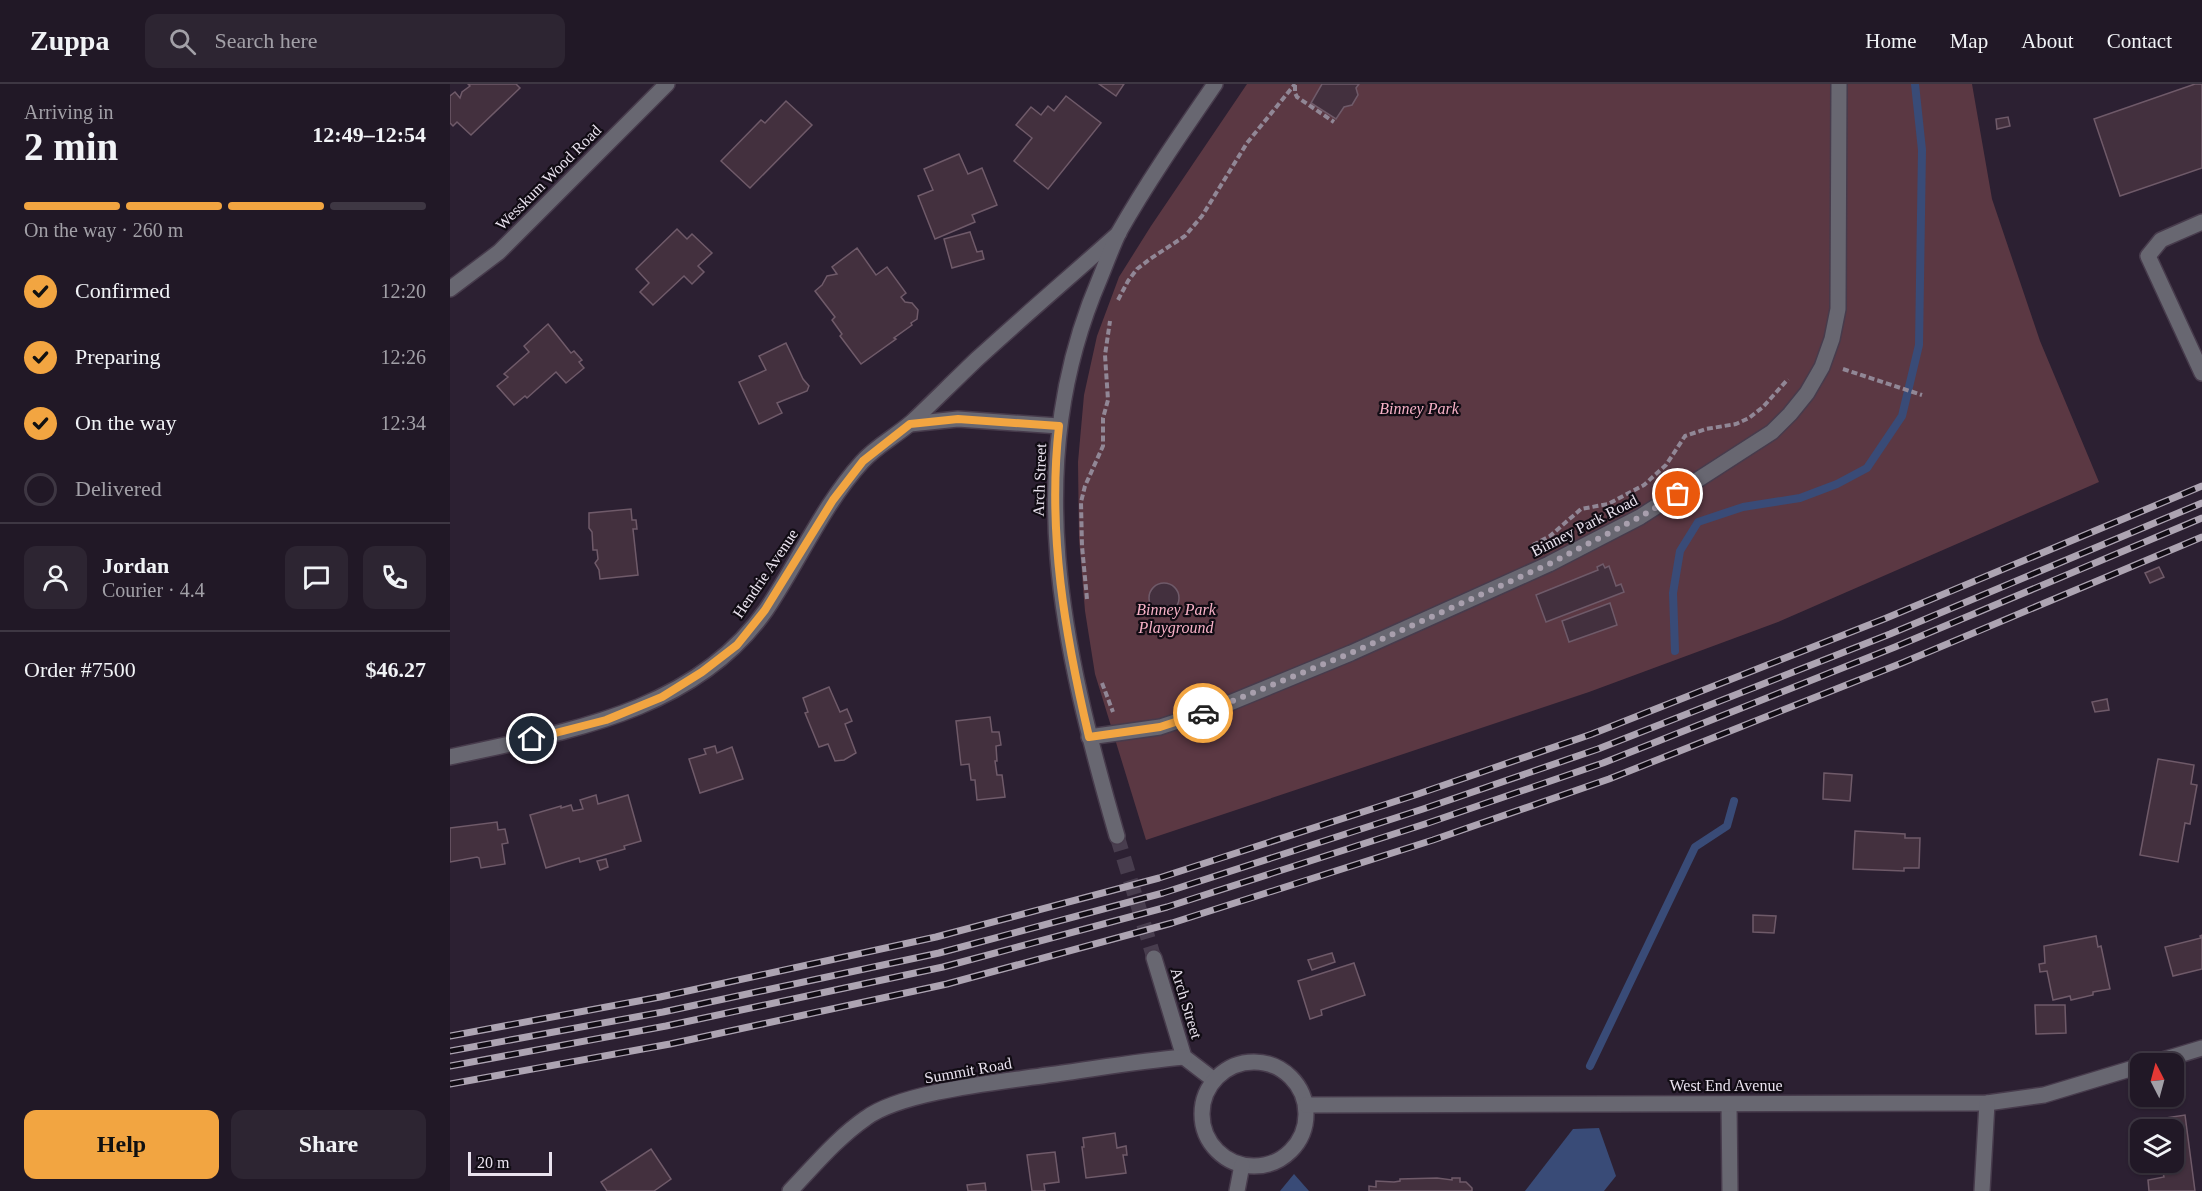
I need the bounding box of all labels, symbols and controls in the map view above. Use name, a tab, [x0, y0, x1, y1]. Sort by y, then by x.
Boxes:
search box	[145, 14, 565, 68]
text: Zuppa	[30, 25, 109, 56]
icon: search	[166, 25, 199, 58]
text: Search here	[214, 28, 318, 53]
text: Home	[1865, 29, 1917, 53]
text: Map	[1950, 29, 1988, 53]
text: About	[2021, 29, 2074, 53]
text: Contact	[2107, 29, 2172, 53]
text: Arriving in	[24, 101, 113, 123]
street label: Wesskum Wood Road	[492, 121, 604, 233]
text: 12:49–12:54	[312, 122, 426, 147]
text: 2 min	[24, 125, 118, 168]
text: On the way · 260 m	[24, 219, 183, 241]
icon: check	[24, 275, 57, 308]
text: Confirmed	[75, 278, 170, 303]
text: 12:20	[380, 280, 426, 302]
icon: check	[24, 341, 57, 374]
text: Preparing	[75, 344, 161, 369]
text: 12:26	[380, 346, 426, 368]
park label: Binney Park	[1379, 400, 1460, 418]
icon: check	[24, 407, 57, 440]
text: On the way	[75, 410, 176, 435]
text: 12:34	[380, 412, 426, 434]
street label: Arch Street	[1030, 443, 1049, 517]
pin	[1652, 468, 1703, 519]
text: Delivered	[75, 476, 162, 501]
icon: bag	[1661, 477, 1694, 510]
street label: Binney Park Road	[1528, 491, 1641, 561]
street label: Hendrie Avenue	[730, 526, 801, 621]
button: person	[24, 546, 87, 609]
button: chat	[285, 546, 348, 609]
button: phone	[363, 546, 426, 609]
text: Jordan	[102, 553, 169, 578]
text: Courier · 4.4	[102, 579, 205, 601]
park label: Binney Park Playground	[1136, 601, 1217, 637]
text: Order #7500	[24, 657, 136, 682]
text: $46.27	[366, 657, 426, 682]
courier	[1173, 683, 1233, 743]
icon: car	[1187, 697, 1220, 730]
pin	[506, 713, 557, 764]
icon: home	[515, 722, 548, 755]
street label: Arch Street	[1168, 966, 1206, 1041]
north arrow	[2130, 1053, 2184, 1107]
map controls	[2130, 1053, 2184, 1173]
street label: Summit Road	[923, 1054, 1013, 1087]
street label: West End Avenue	[1669, 1077, 1783, 1094]
button: Help	[24, 1110, 219, 1179]
button: Share	[231, 1110, 426, 1179]
button: layers	[2130, 1119, 2184, 1173]
scale bar	[468, 1149, 552, 1176]
text: 20 m	[477, 1154, 509, 1171]

